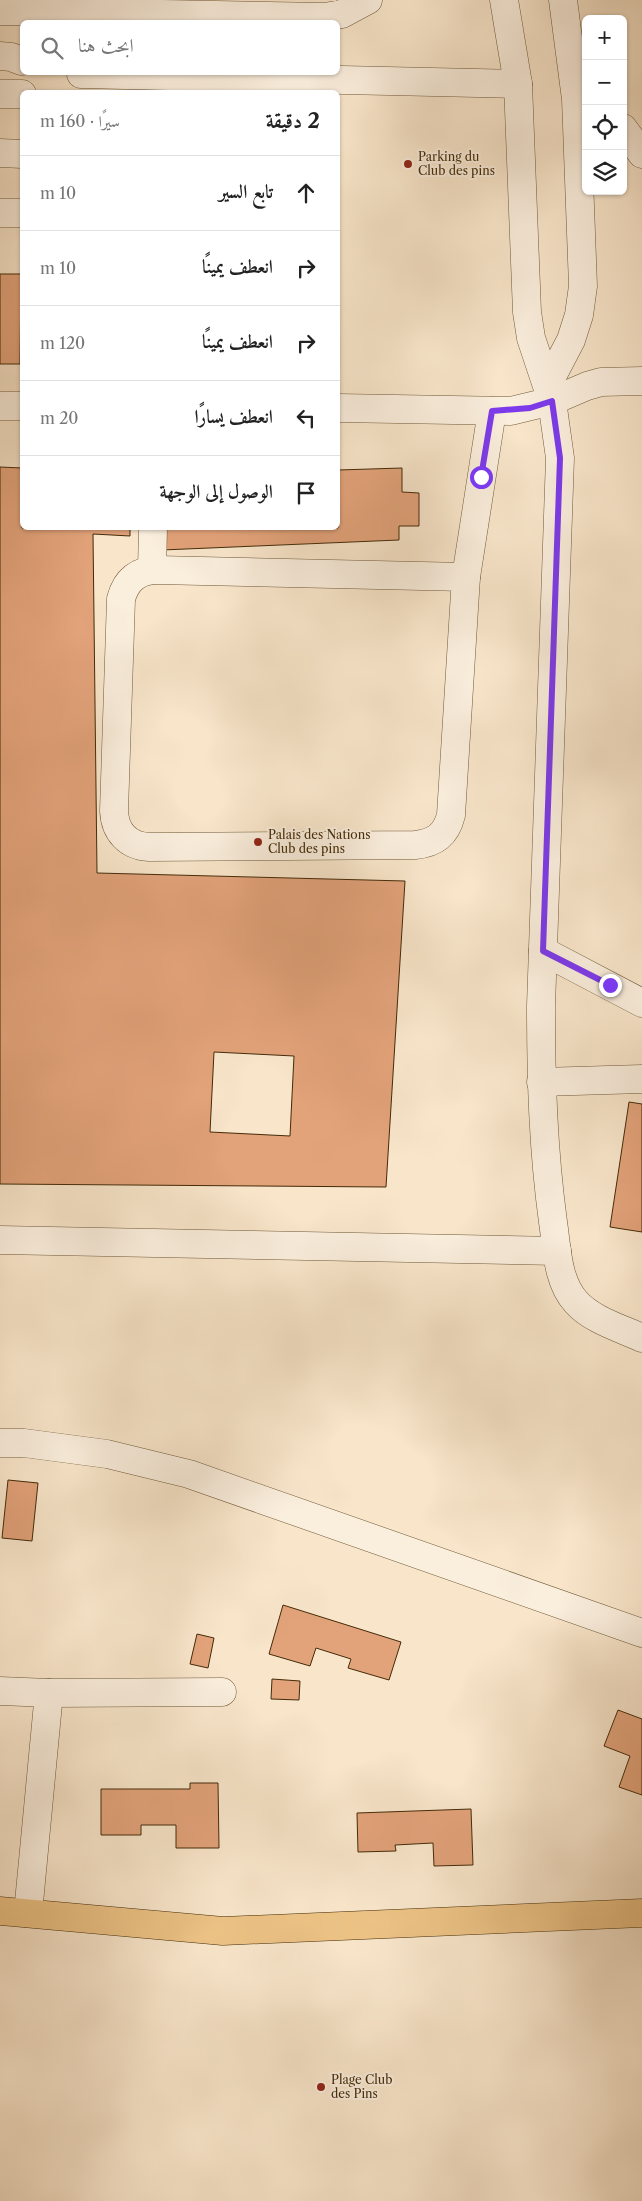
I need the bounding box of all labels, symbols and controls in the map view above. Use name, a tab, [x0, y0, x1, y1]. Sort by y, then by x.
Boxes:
map controls	[582, 15, 627, 195]
button: +	[582, 15, 627, 60]
search box	[20, 20, 340, 75]
icon: search	[38, 34, 66, 62]
text: ابحث هنا	[78, 34, 134, 57]
button: −	[582, 60, 627, 105]
button: locate	[582, 105, 627, 150]
text: 2 دقيقة	[266, 108, 320, 133]
text: سيرًا · 160 m	[40, 111, 120, 131]
place label: Parking du Club des pins	[418, 149, 495, 178]
button: layers	[582, 150, 627, 195]
marker: Parking du Club des pins	[402, 158, 414, 170]
icon: ahead	[292, 179, 320, 207]
text: تابع السير	[219, 180, 273, 203]
text: 10 m	[40, 183, 76, 203]
icon: right	[292, 254, 320, 282]
text: انعطف يمينًا	[202, 255, 273, 278]
text: 10 m	[40, 258, 76, 278]
icon: right	[292, 329, 320, 357]
text: انعطف يمينًا	[202, 330, 273, 353]
text: 120 m	[40, 333, 85, 353]
icon: left	[292, 404, 320, 432]
text: انعطف يسارًا	[194, 405, 273, 428]
text: 20 m	[40, 408, 79, 428]
route start	[470, 466, 493, 489]
icon: arrive	[292, 479, 320, 507]
text: الوصول إلى الوجهة	[159, 480, 273, 503]
place label: Palais des Nations Club des pins	[268, 827, 370, 856]
marker: Palais des Nations Club des pins	[252, 836, 264, 848]
route end	[599, 974, 622, 997]
place label: Plage Club des Pins	[331, 2072, 392, 2101]
marker: Plage Club des Pins	[315, 2081, 327, 2093]

